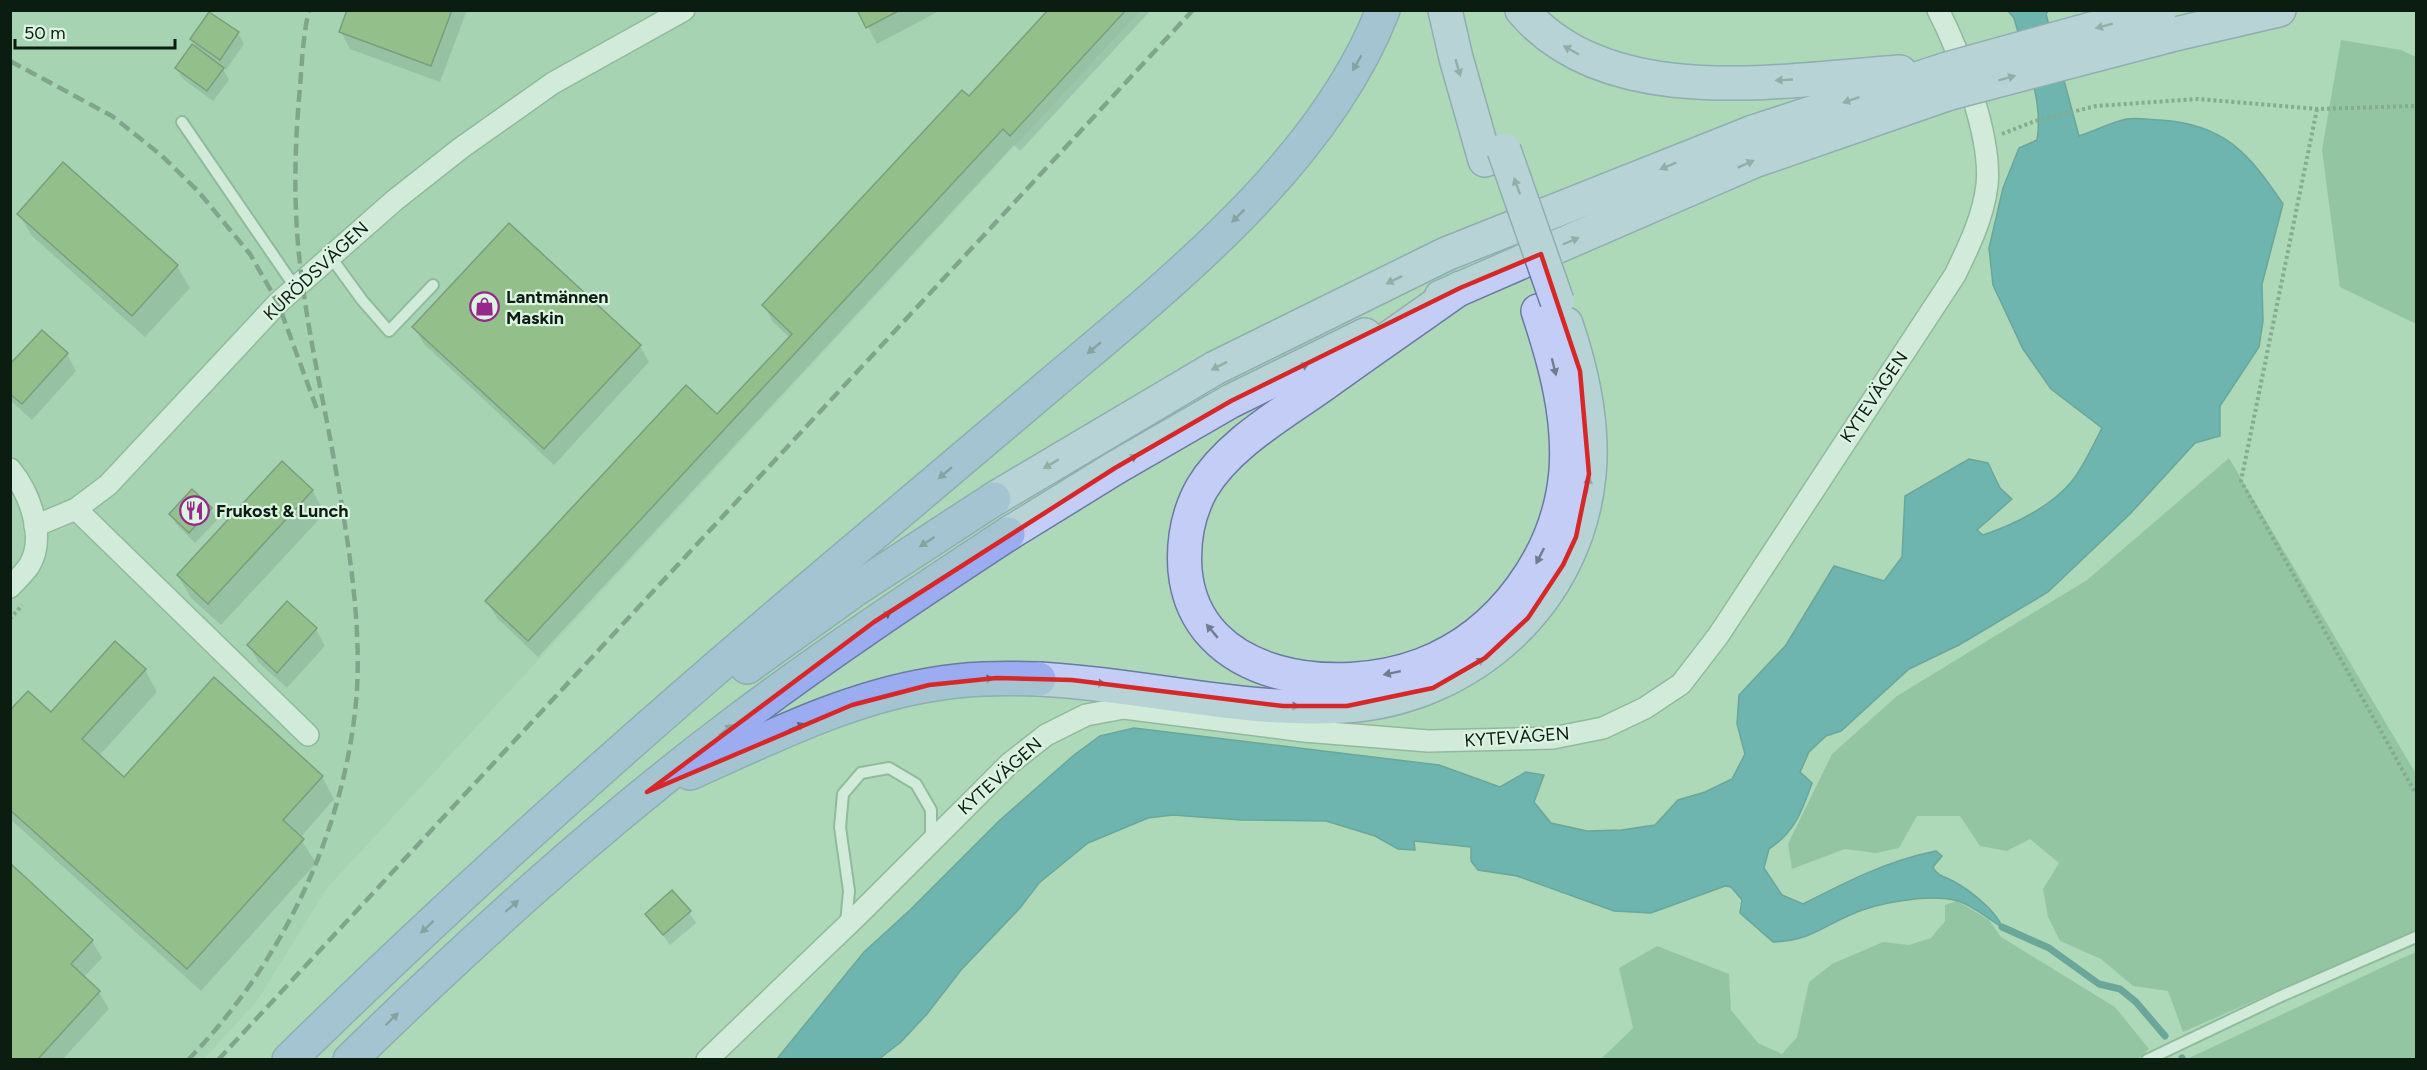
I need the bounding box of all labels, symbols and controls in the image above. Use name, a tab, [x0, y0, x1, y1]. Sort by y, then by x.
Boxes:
scale bar	[15, 12, 176, 50]
text: 50 m	[24, 22, 66, 44]
one-way arrow	[2094, 22, 2112, 31]
one-way arrow	[1563, 45, 1580, 55]
one-way arrow	[1352, 55, 1363, 71]
one-way arrow	[1454, 59, 1463, 77]
one-way arrow	[1998, 73, 2016, 83]
one-way arrow	[1774, 75, 1793, 84]
one-way arrow	[1842, 96, 1860, 106]
one-way arrow	[1737, 160, 1754, 169]
one-way arrow	[1658, 161, 1676, 171]
one-way arrow	[1511, 177, 1521, 195]
one-way arrow	[1232, 209, 1246, 223]
street label: KURÖDSVÄGEN	[259, 217, 373, 325]
one-way arrow	[1563, 236, 1580, 245]
one-way arrow	[1385, 274, 1403, 284]
place label: Lantmännen Maskin	[506, 286, 609, 329]
shop icon: Lantmännen Maskin	[469, 291, 501, 323]
one-way arrow	[1086, 341, 1102, 354]
street label: KYTEVÄGEN	[1835, 347, 1913, 447]
one-way arrow	[1550, 357, 1560, 376]
one-way arrow	[1211, 361, 1228, 371]
one-way arrow	[1293, 362, 1310, 371]
one-way arrow	[1122, 454, 1138, 465]
one-way arrow	[1043, 459, 1059, 470]
one-way arrow	[937, 467, 953, 480]
one-way arrow	[1583, 476, 1592, 495]
restaurant icon: Frukost & Lunch	[179, 495, 211, 527]
place label: Frukost & Lunch	[216, 500, 349, 522]
one-way arrow	[919, 537, 935, 548]
one-way arrow	[1536, 548, 1545, 565]
one-way arrow	[876, 610, 892, 621]
one-way arrow	[1206, 624, 1219, 639]
one-way arrow	[1469, 658, 1485, 669]
one-way arrow	[1382, 669, 1401, 678]
one-way arrow	[975, 674, 994, 684]
one-way arrow	[1088, 678, 1107, 688]
one-way arrow	[1281, 702, 1300, 711]
one-way arrow	[788, 721, 806, 731]
street label: KYTEVÄGEN	[1464, 722, 1570, 752]
one-way arrow	[718, 724, 733, 736]
street label: KYTEVÄGEN	[953, 733, 1047, 819]
one-way arrow	[504, 900, 519, 913]
one-way arrow	[420, 920, 435, 933]
one-way arrow	[385, 1012, 399, 1026]

